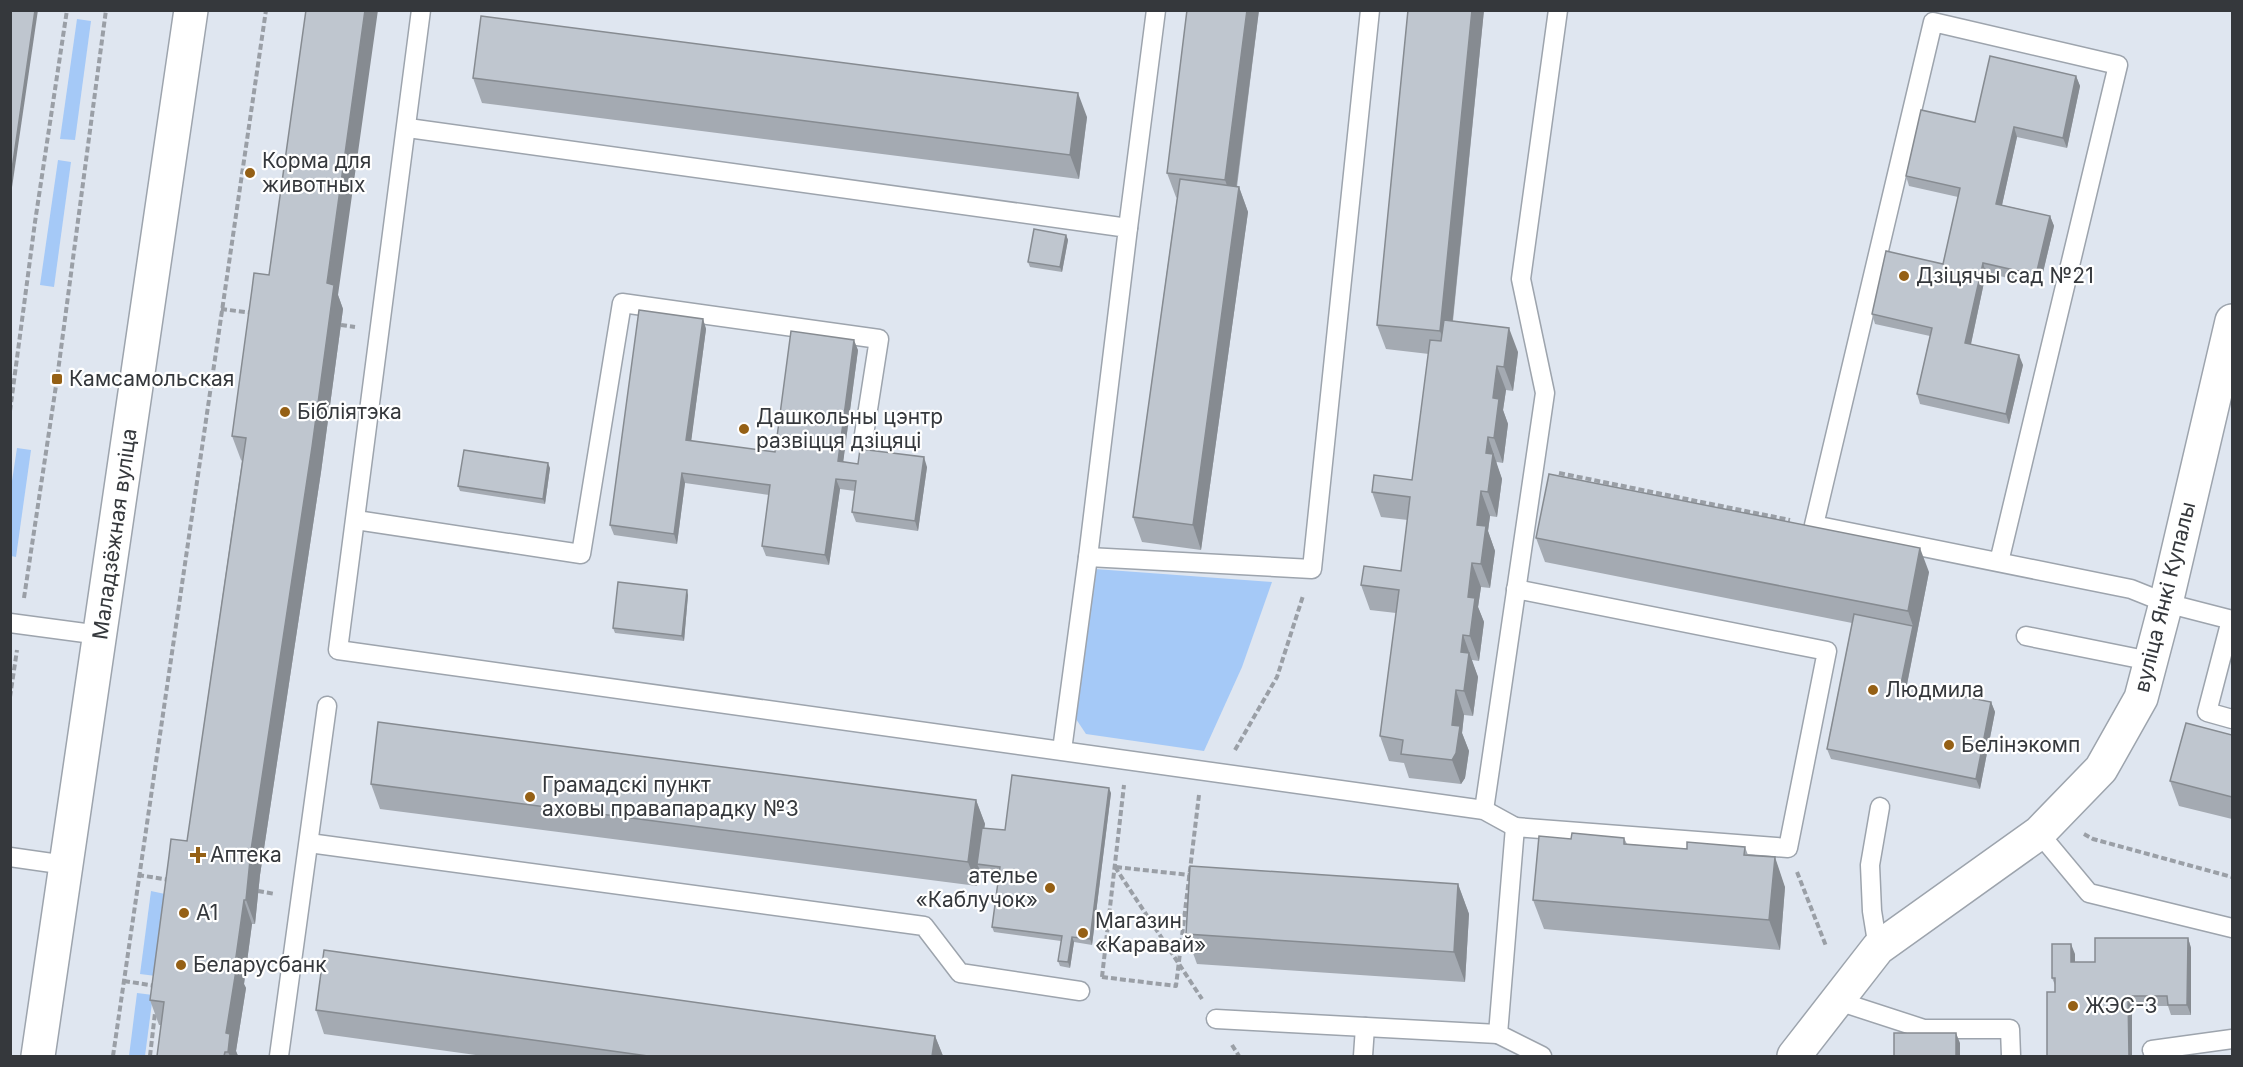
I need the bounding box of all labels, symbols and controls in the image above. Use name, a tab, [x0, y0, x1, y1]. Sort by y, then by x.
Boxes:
place label: Корма для животных	[262, 148, 372, 197]
marker: Корма для животных	[243, 166, 257, 180]
place label: Дзіцячы сад №21	[1916, 263, 2094, 288]
marker: Дзіцячы сад №21	[1897, 269, 1911, 283]
place label: Камсамольская	[69, 366, 234, 391]
marker: Камсамольская	[50, 372, 64, 386]
place label: Бібліятэка	[297, 399, 402, 424]
place label: Дашкольны цэнтр развіцця дзіцяці	[756, 404, 943, 453]
marker: Бібліятэка	[278, 405, 292, 419]
marker: Дашкольны цэнтр развіцця дзіцяці	[737, 422, 751, 436]
street label: Маладзёжная вуліца	[87, 427, 142, 641]
street label: вуліца Янкі Купалы	[2129, 499, 2200, 695]
place label: Людмила	[1885, 677, 1984, 702]
marker: Людмила	[1866, 683, 1880, 697]
place label: Белінэкомп	[1961, 732, 2080, 757]
marker: Белінэкомп	[1942, 738, 1956, 752]
place label: Грамадскі пункт аховы правапарадку №3	[542, 772, 799, 821]
marker: Грамадскі пункт аховы правапарадку №3	[523, 790, 537, 804]
place label: Аптека	[210, 842, 282, 867]
marker: Аптека	[191, 848, 205, 862]
place label: ателье «Каблучок»	[916, 863, 1038, 912]
marker: ателье «Каблучок»	[1043, 881, 1057, 895]
place label: A1	[196, 900, 218, 925]
marker: A1	[177, 906, 191, 920]
place label: Магазин «Каравай»	[1095, 908, 1206, 957]
marker: Магазин «Каравай»	[1076, 926, 1090, 940]
place label: Беларусбанк	[193, 952, 327, 977]
marker: Беларусбанк	[174, 958, 188, 972]
place label: ЖЭС-3	[2085, 993, 2158, 1018]
marker: ЖЭС-3	[2066, 999, 2080, 1013]

